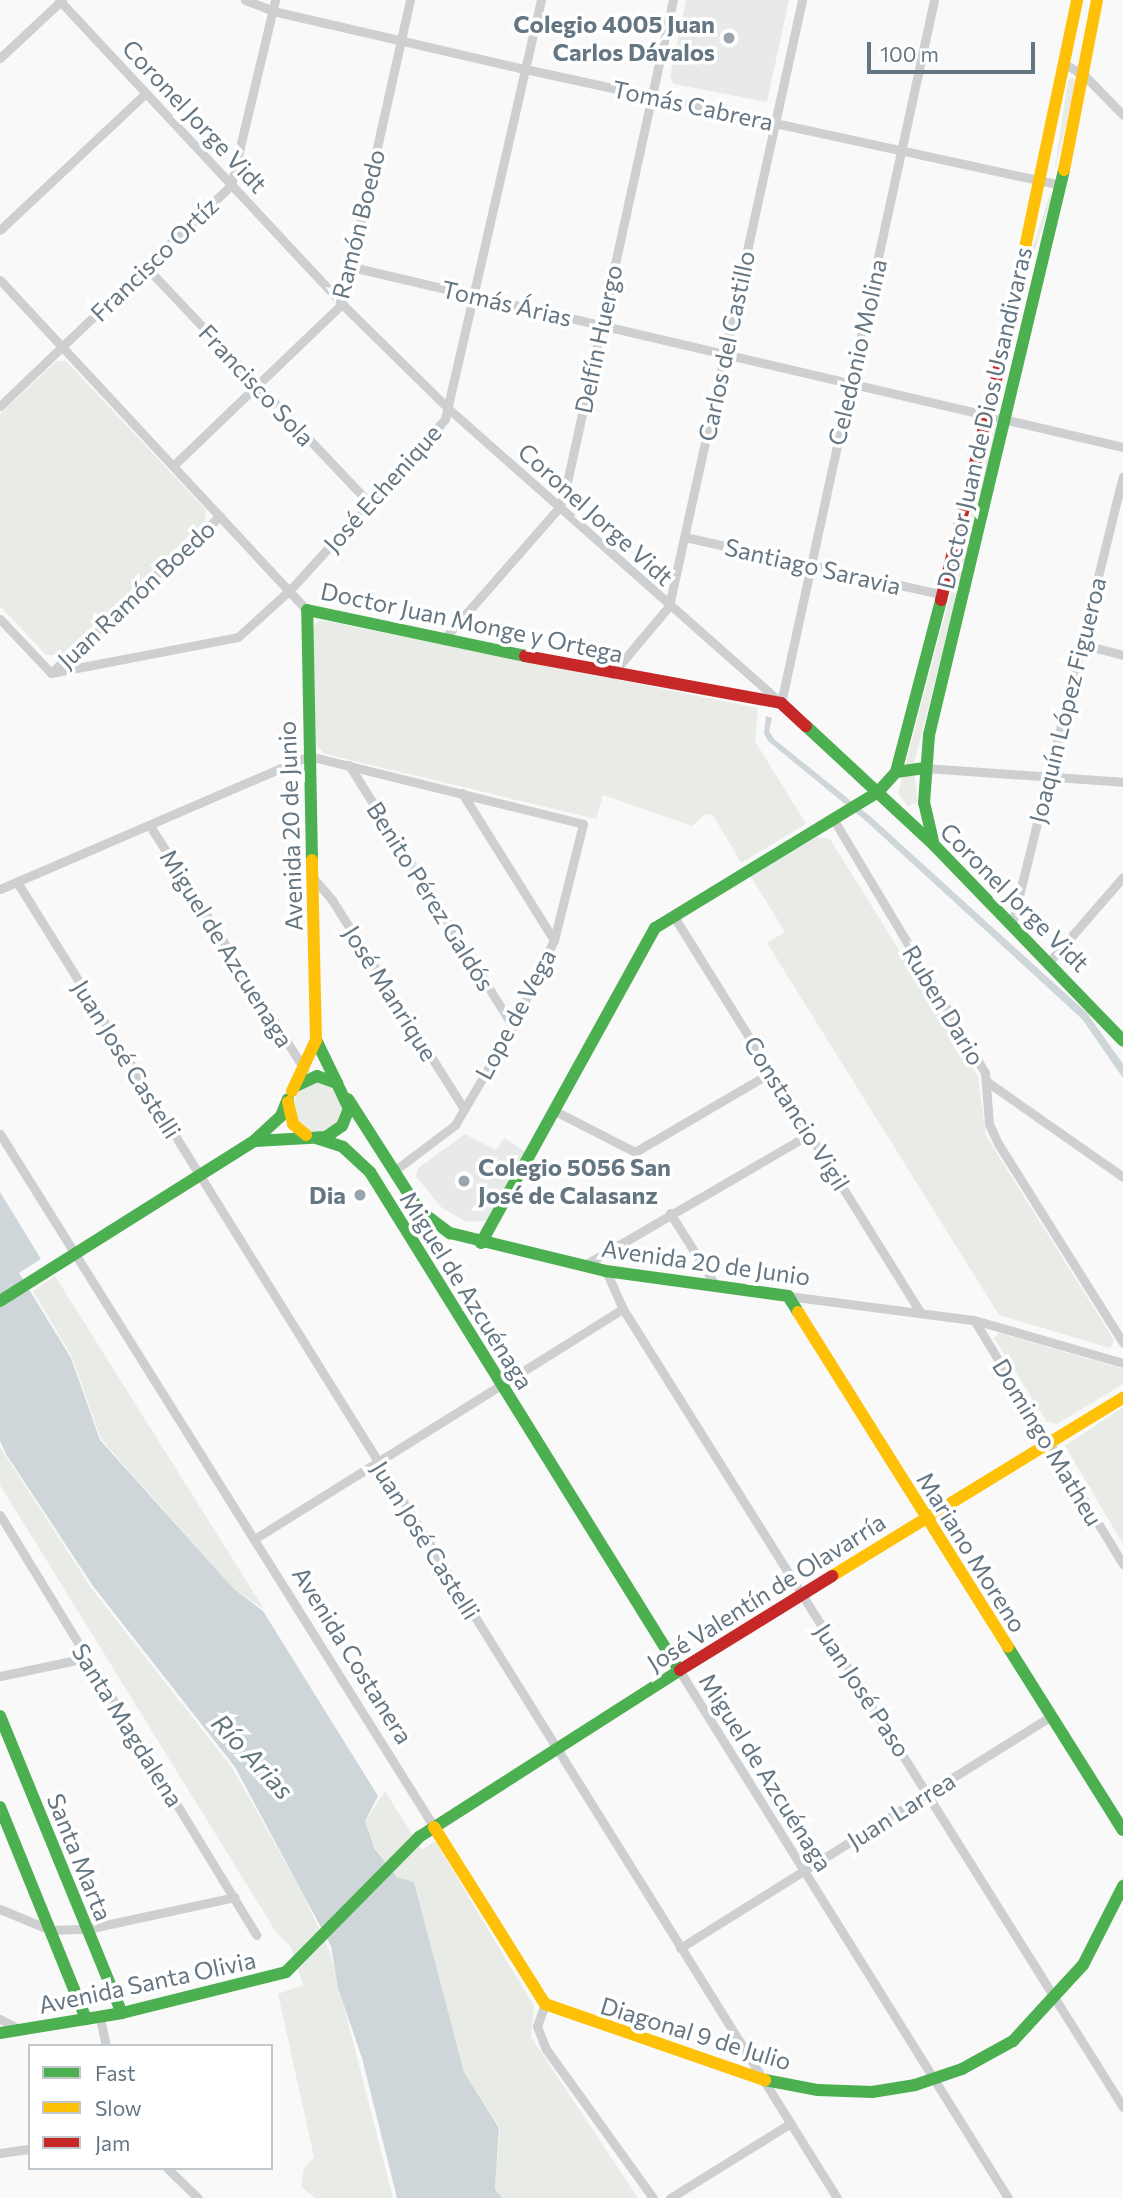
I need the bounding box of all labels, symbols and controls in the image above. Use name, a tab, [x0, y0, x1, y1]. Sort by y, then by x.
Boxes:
place label: Colegio 4005 Juan Carlos Dávalos	[513, 10, 715, 66]
scale bar	[871, 28, 1039, 72]
marker: Colegio 4005 Juan Carlos Dávalos	[721, 30, 737, 46]
street label: Coronel Jorge Vidt	[117, 34, 273, 198]
text: 100 m	[880, 41, 939, 66]
street label: Tomás Cabrera	[610, 74, 776, 136]
street label: Ramón Boedo	[326, 146, 390, 302]
street label: Francisco Ortíz	[84, 191, 224, 327]
street label: Doctor Juan de Dios Usandivaras	[931, 244, 1037, 592]
street label: Carlos del Castillo	[692, 248, 760, 444]
street label: Celedonio Molina	[822, 256, 892, 448]
street label: Delfín Huergo	[568, 262, 628, 416]
street label: Tomás Árias	[439, 274, 575, 332]
street label: Francisco Sola	[193, 318, 321, 452]
street label: José Echenique	[317, 418, 447, 558]
street label: Coronel Jorge Vidt	[513, 437, 679, 591]
street label: Juan Ramón Boedo	[52, 514, 220, 674]
street label: Santiago Saravia	[722, 532, 904, 600]
street label: Joaquín López Figueroa	[1023, 574, 1111, 826]
street label: Doctor Juan Monge y Ortega	[318, 576, 626, 668]
street label: Avenida 20 de Junio	[272, 720, 308, 932]
street label: Benito Pérez Galdós	[361, 796, 501, 996]
street label: Coronel Jorge Vidt	[935, 817, 1095, 977]
street label: Miguel de Azcuenaga	[154, 844, 300, 1052]
street label: José Manrique	[338, 920, 444, 1066]
street label: Ruben Dario	[897, 940, 991, 1070]
street label: Lope de Vega	[469, 944, 561, 1084]
street label: Juan José Castelli	[67, 975, 187, 1143]
street label: Constancio Vigil	[738, 1031, 856, 1195]
place label: Colegio 5056 San José de Calasanz	[478, 1153, 671, 1209]
marker: Colegio 5056 San José de Calasanz	[456, 1173, 472, 1189]
place label: Dia	[309, 1181, 346, 1209]
street label: Miguel de Azcuénaga	[394, 1186, 540, 1394]
marker: Dia	[352, 1187, 368, 1203]
street label: Avenida 20 de Junio	[600, 1233, 812, 1291]
street label: Domingo Matheu	[987, 1353, 1109, 1531]
street label: Juan José Castelli	[366, 1456, 486, 1624]
street label: Mariano Moreno	[911, 1467, 1033, 1637]
street label: José Valentín de Olavarría	[642, 1507, 890, 1677]
street label: Avenida Costanera	[287, 1561, 419, 1749]
street label: Juan José Paso	[809, 1618, 917, 1762]
street label: Santa Magdalena	[66, 1638, 190, 1812]
street label: Miguel de Azcuénaga	[693, 1668, 839, 1876]
water label: Río Arias	[206, 1707, 300, 1805]
street label: Juan Larrea	[842, 1766, 960, 1854]
street label: Santa Marta	[41, 1789, 119, 1925]
street label: Avenida Santa Olivia	[36, 1945, 258, 2019]
street label: Diagonal 9 de Julio	[597, 1990, 795, 2076]
legend	[28, 2044, 273, 2170]
text: Fast	[95, 2060, 136, 2085]
text: Slow	[95, 2095, 142, 2120]
text: Jam	[95, 2130, 130, 2155]

